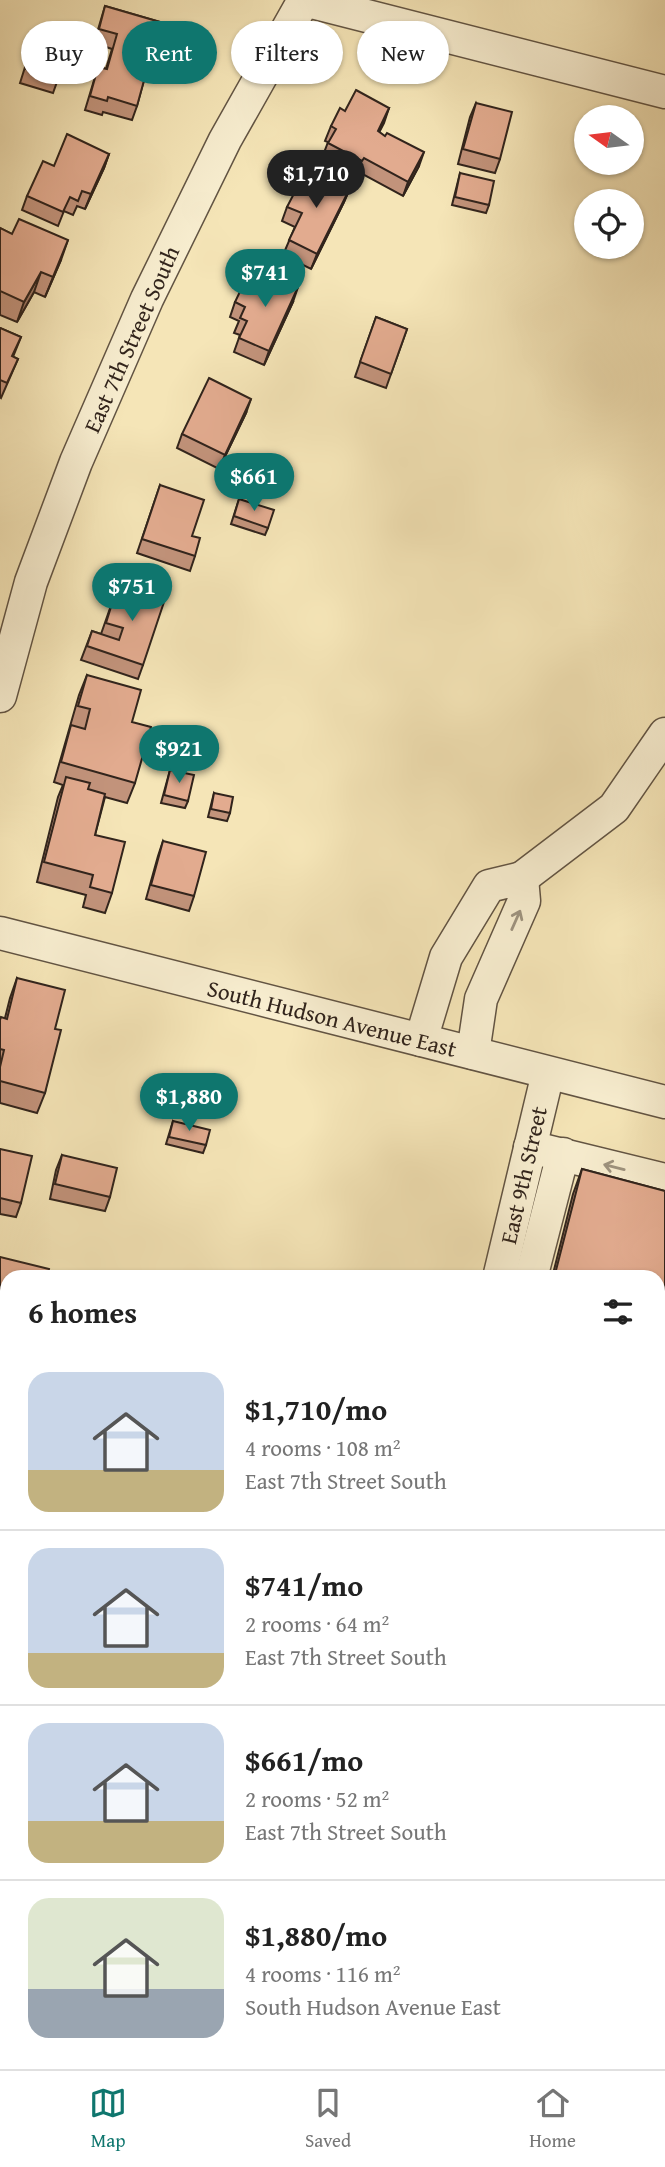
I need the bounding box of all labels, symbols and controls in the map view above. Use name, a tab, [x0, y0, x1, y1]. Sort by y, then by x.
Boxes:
chip: Buy	[21, 21, 108, 84]
chip: Rent	[122, 21, 217, 84]
chip: Filters	[231, 21, 343, 84]
chip: New	[357, 21, 449, 84]
north arrow	[574, 105, 644, 175]
map controls	[574, 105, 644, 259]
pin: $1,710	[259, 150, 373, 210]
text: $1,710	[283, 156, 349, 189]
button: locate	[574, 189, 644, 259]
street label: East 7th Street South	[75, 240, 187, 438]
pin: $741	[224, 250, 306, 309]
text: $741	[241, 255, 289, 288]
pin: $661	[213, 454, 295, 513]
text: $661	[230, 459, 278, 492]
pin: $751	[91, 564, 173, 623]
text: $751	[108, 569, 156, 602]
pin: $921	[138, 726, 220, 785]
text: $921	[155, 731, 203, 764]
one-way arrow	[510, 909, 523, 931]
street label: South Hudson Avenue East	[204, 971, 460, 1065]
pin: $1,880	[132, 1074, 246, 1133]
text: $1,880	[156, 1079, 222, 1112]
street label: East 9th Street	[491, 1103, 555, 1247]
one-way arrow	[603, 1160, 626, 1173]
text: 6 homes	[28, 1290, 137, 1334]
icon: filters	[599, 1293, 637, 1331]
text: $1,710/mo	[245, 1387, 387, 1431]
icon: home	[84, 1400, 168, 1484]
text: 4 rooms · 108 m²	[245, 1431, 400, 1464]
text: East 7th Street South	[245, 1464, 447, 1497]
text: $741/mo	[245, 1563, 363, 1607]
icon: home	[84, 1576, 168, 1660]
text: 2 rooms · 64 m²	[245, 1607, 389, 1640]
text: East 7th Street South	[245, 1640, 447, 1673]
text: $661/mo	[245, 1738, 363, 1782]
icon: home	[84, 1751, 168, 1835]
text: 2 rooms · 52 m²	[245, 1782, 389, 1815]
text: East 7th Street South	[245, 1815, 447, 1848]
text: $1,880/mo	[245, 1913, 387, 1957]
icon: home	[84, 1926, 168, 2010]
text: 4 rooms · 116 m²	[245, 1957, 400, 1990]
text: South Hudson Avenue East	[245, 1990, 501, 2023]
tab: Map	[89, 2084, 127, 2154]
tab: Saved	[305, 2084, 351, 2154]
tab: Home	[529, 2084, 576, 2154]

